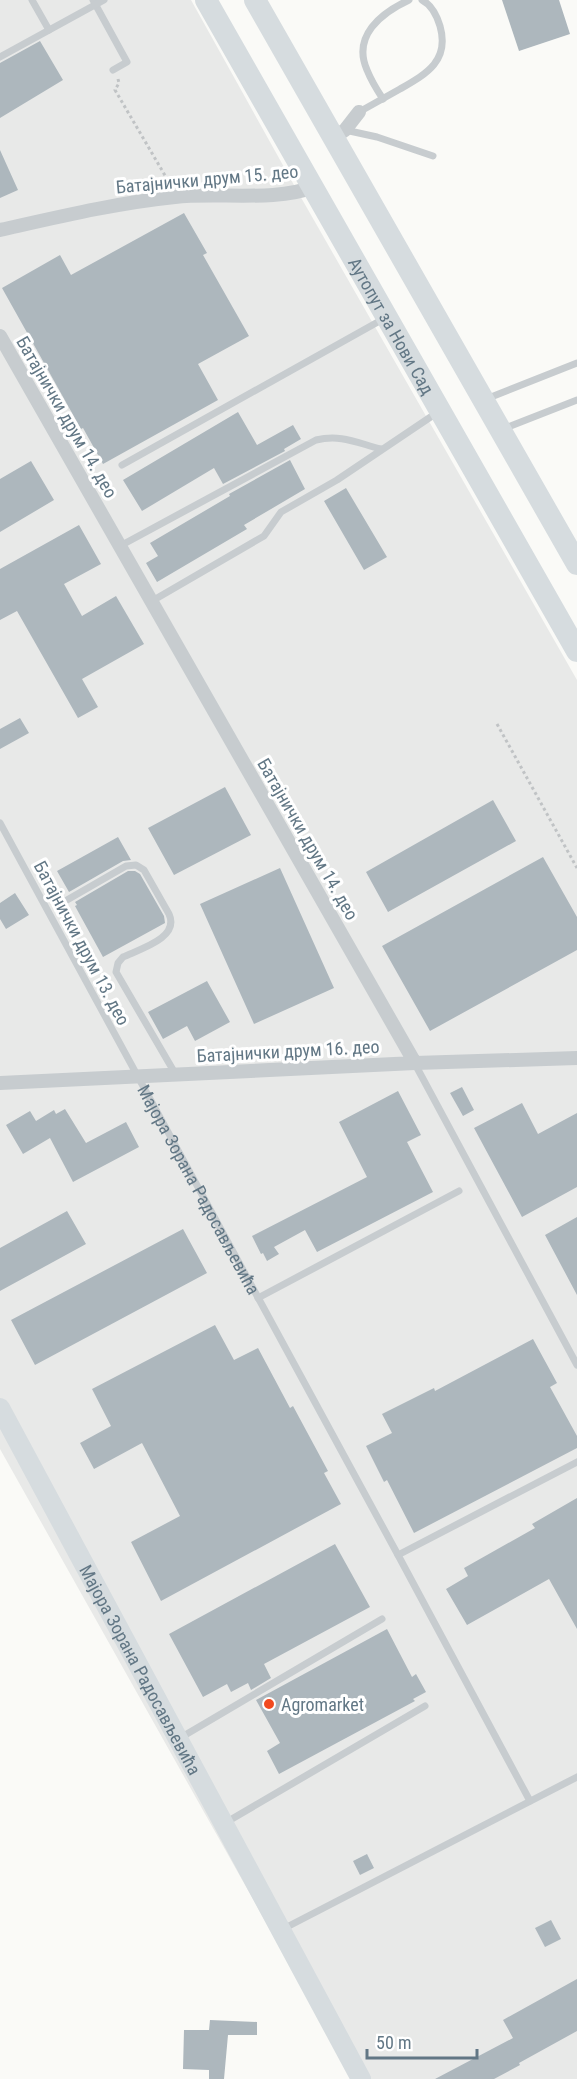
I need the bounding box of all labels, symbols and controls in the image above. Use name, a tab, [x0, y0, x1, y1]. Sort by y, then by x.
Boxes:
street label: Батајнички друм 15. део	[115, 161, 299, 197]
street label: Аутопут за Нови Сад	[344, 254, 439, 398]
street label: Батајнички друм 14. део	[12, 333, 122, 501]
street label: Батајнички друм 14. део	[253, 755, 363, 923]
street label: Батајнички друм 13. део	[30, 857, 134, 1029]
street label: Батајнички друм 16. део	[196, 1036, 380, 1066]
street label: Мајора Зорана Радосављевића	[134, 1081, 265, 1298]
street label: Мајора Зорана Радосављевића	[76, 1561, 206, 1778]
place label: Agromarket	[281, 1694, 364, 1715]
marker: Agromarket	[262, 1697, 276, 1711]
scale bar	[367, 2022, 476, 2060]
text: 50 m	[376, 2032, 411, 2053]

